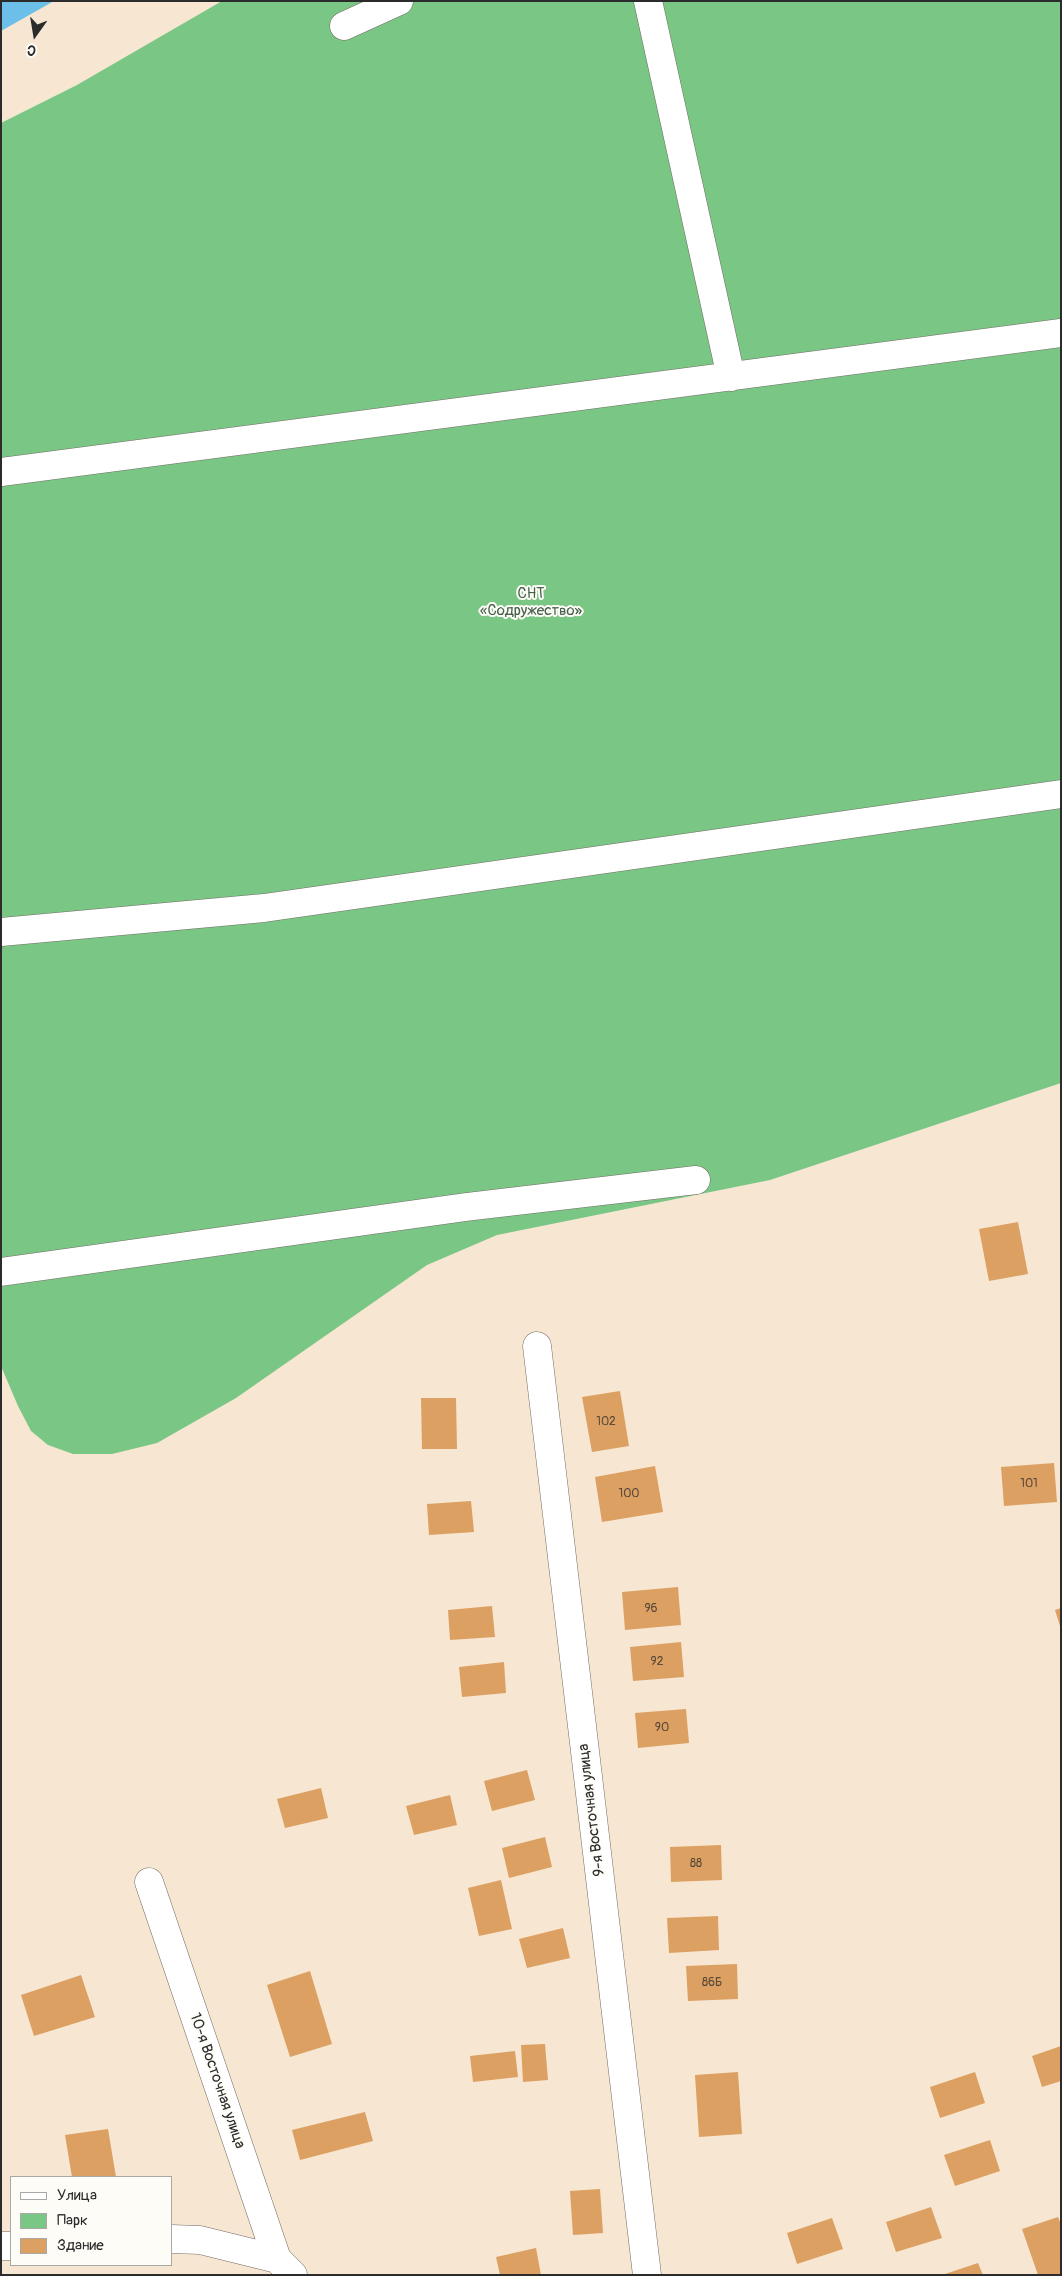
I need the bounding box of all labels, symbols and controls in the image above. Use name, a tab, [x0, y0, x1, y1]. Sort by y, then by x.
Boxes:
north arrow	[10, 10, 60, 60]
text: С	[25, 41, 38, 59]
park label: СНТ «Содружество»	[480, 585, 582, 620]
house number: 102	[596, 1415, 616, 1429]
house number: 101	[1020, 1477, 1038, 1491]
house number: 100	[618, 1487, 640, 1501]
house number: 96	[644, 1602, 658, 1616]
house number: 92	[651, 1655, 663, 1669]
house number: 90	[655, 1721, 669, 1735]
street label: 9-я Восточная улица	[575, 1743, 609, 1877]
house number: 88	[690, 1857, 702, 1871]
house number: 86Б	[702, 1976, 722, 1990]
street label: 10-я Восточная улица	[185, 2011, 249, 2151]
legend	[10, 2176, 172, 2266]
text: Улица	[57, 2186, 97, 2205]
text: Парк	[57, 2211, 88, 2230]
text: Здание	[57, 2236, 104, 2255]

